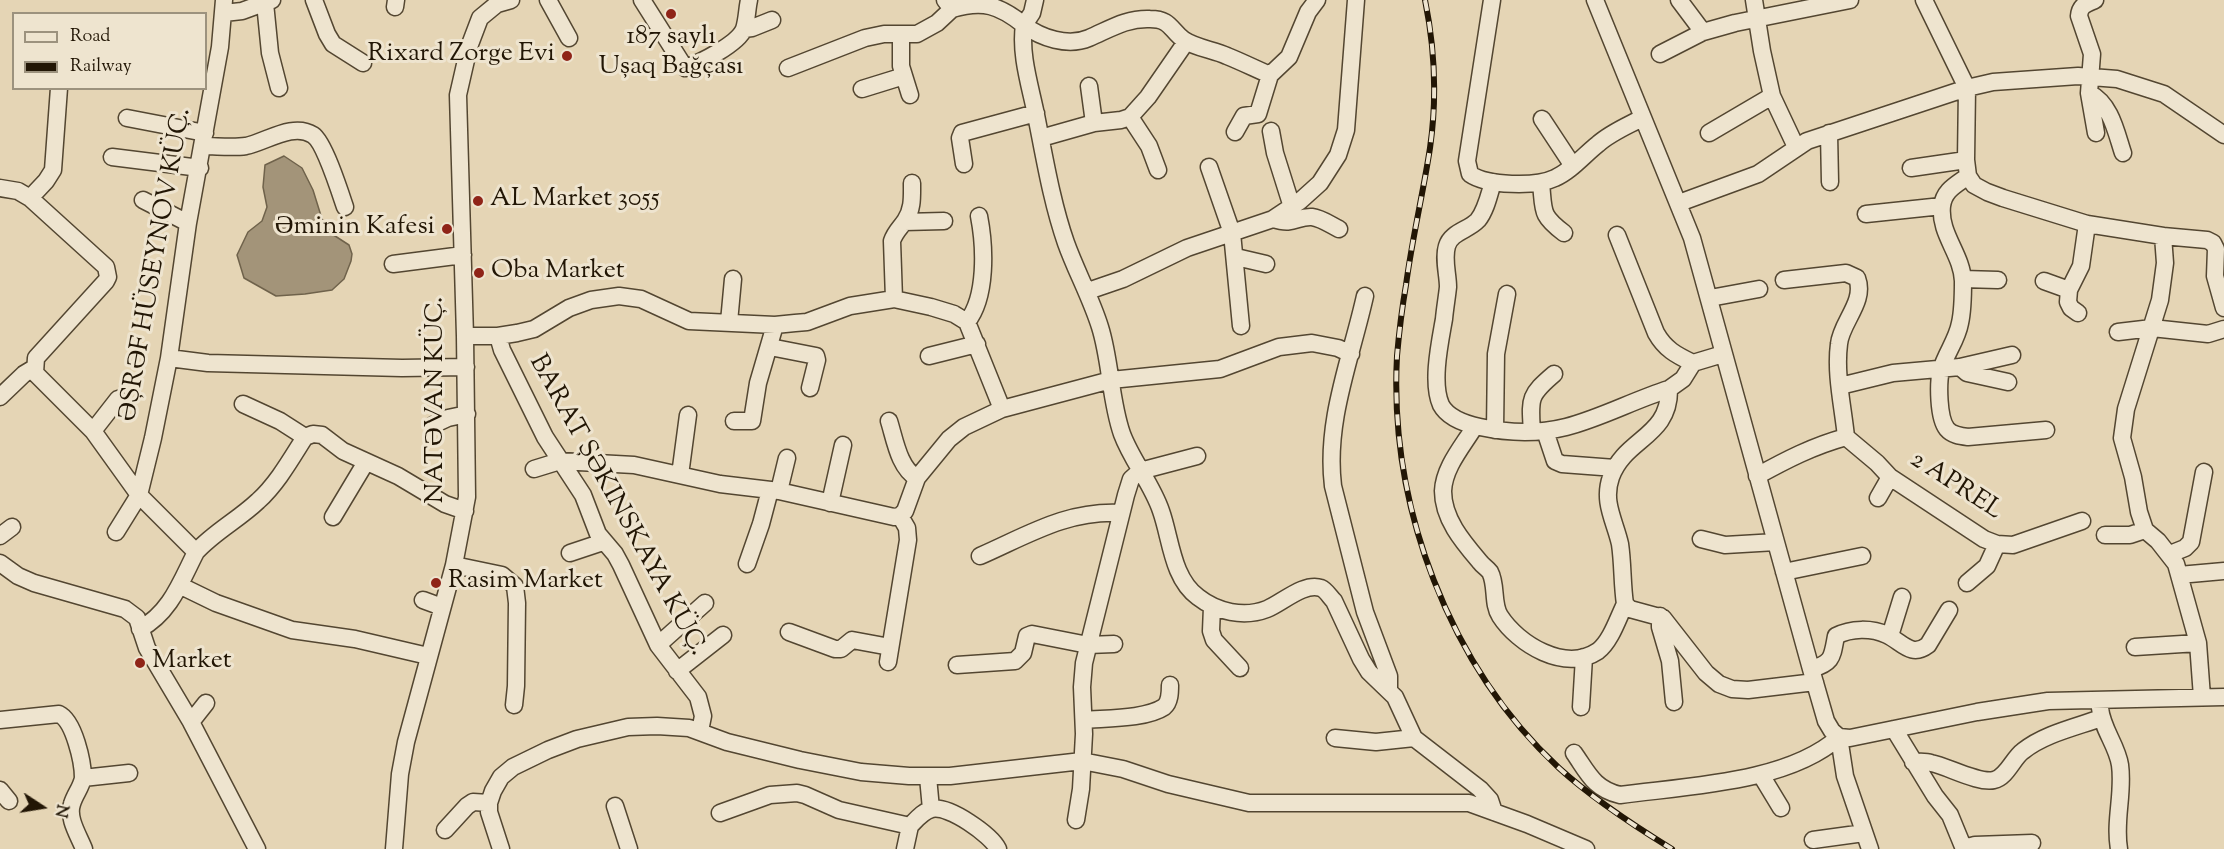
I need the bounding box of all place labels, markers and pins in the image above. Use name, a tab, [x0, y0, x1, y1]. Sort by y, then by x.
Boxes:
marker: 187 saylı Uşaq Bağçası	[664, 7, 678, 21]
place label: 187 saylı Uşaq Bağçası	[598, 23, 744, 84]
place label: Rixard Zorge Evi	[368, 40, 555, 72]
marker: Rixard Zorge Evi	[560, 49, 574, 63]
place label: AL Market 3055	[490, 185, 660, 217]
marker: AL Market 3055	[471, 194, 485, 208]
place label: Əminin Kafesi	[275, 213, 435, 245]
marker: Əminin Kafesi	[440, 222, 454, 236]
place label: Oba Market	[491, 257, 625, 289]
marker: Oba Market	[472, 266, 486, 280]
place label: Rasim Market	[448, 567, 603, 599]
marker: Rasim Market	[429, 576, 443, 590]
place label: Market	[152, 647, 232, 679]
marker: Market	[133, 656, 147, 670]

